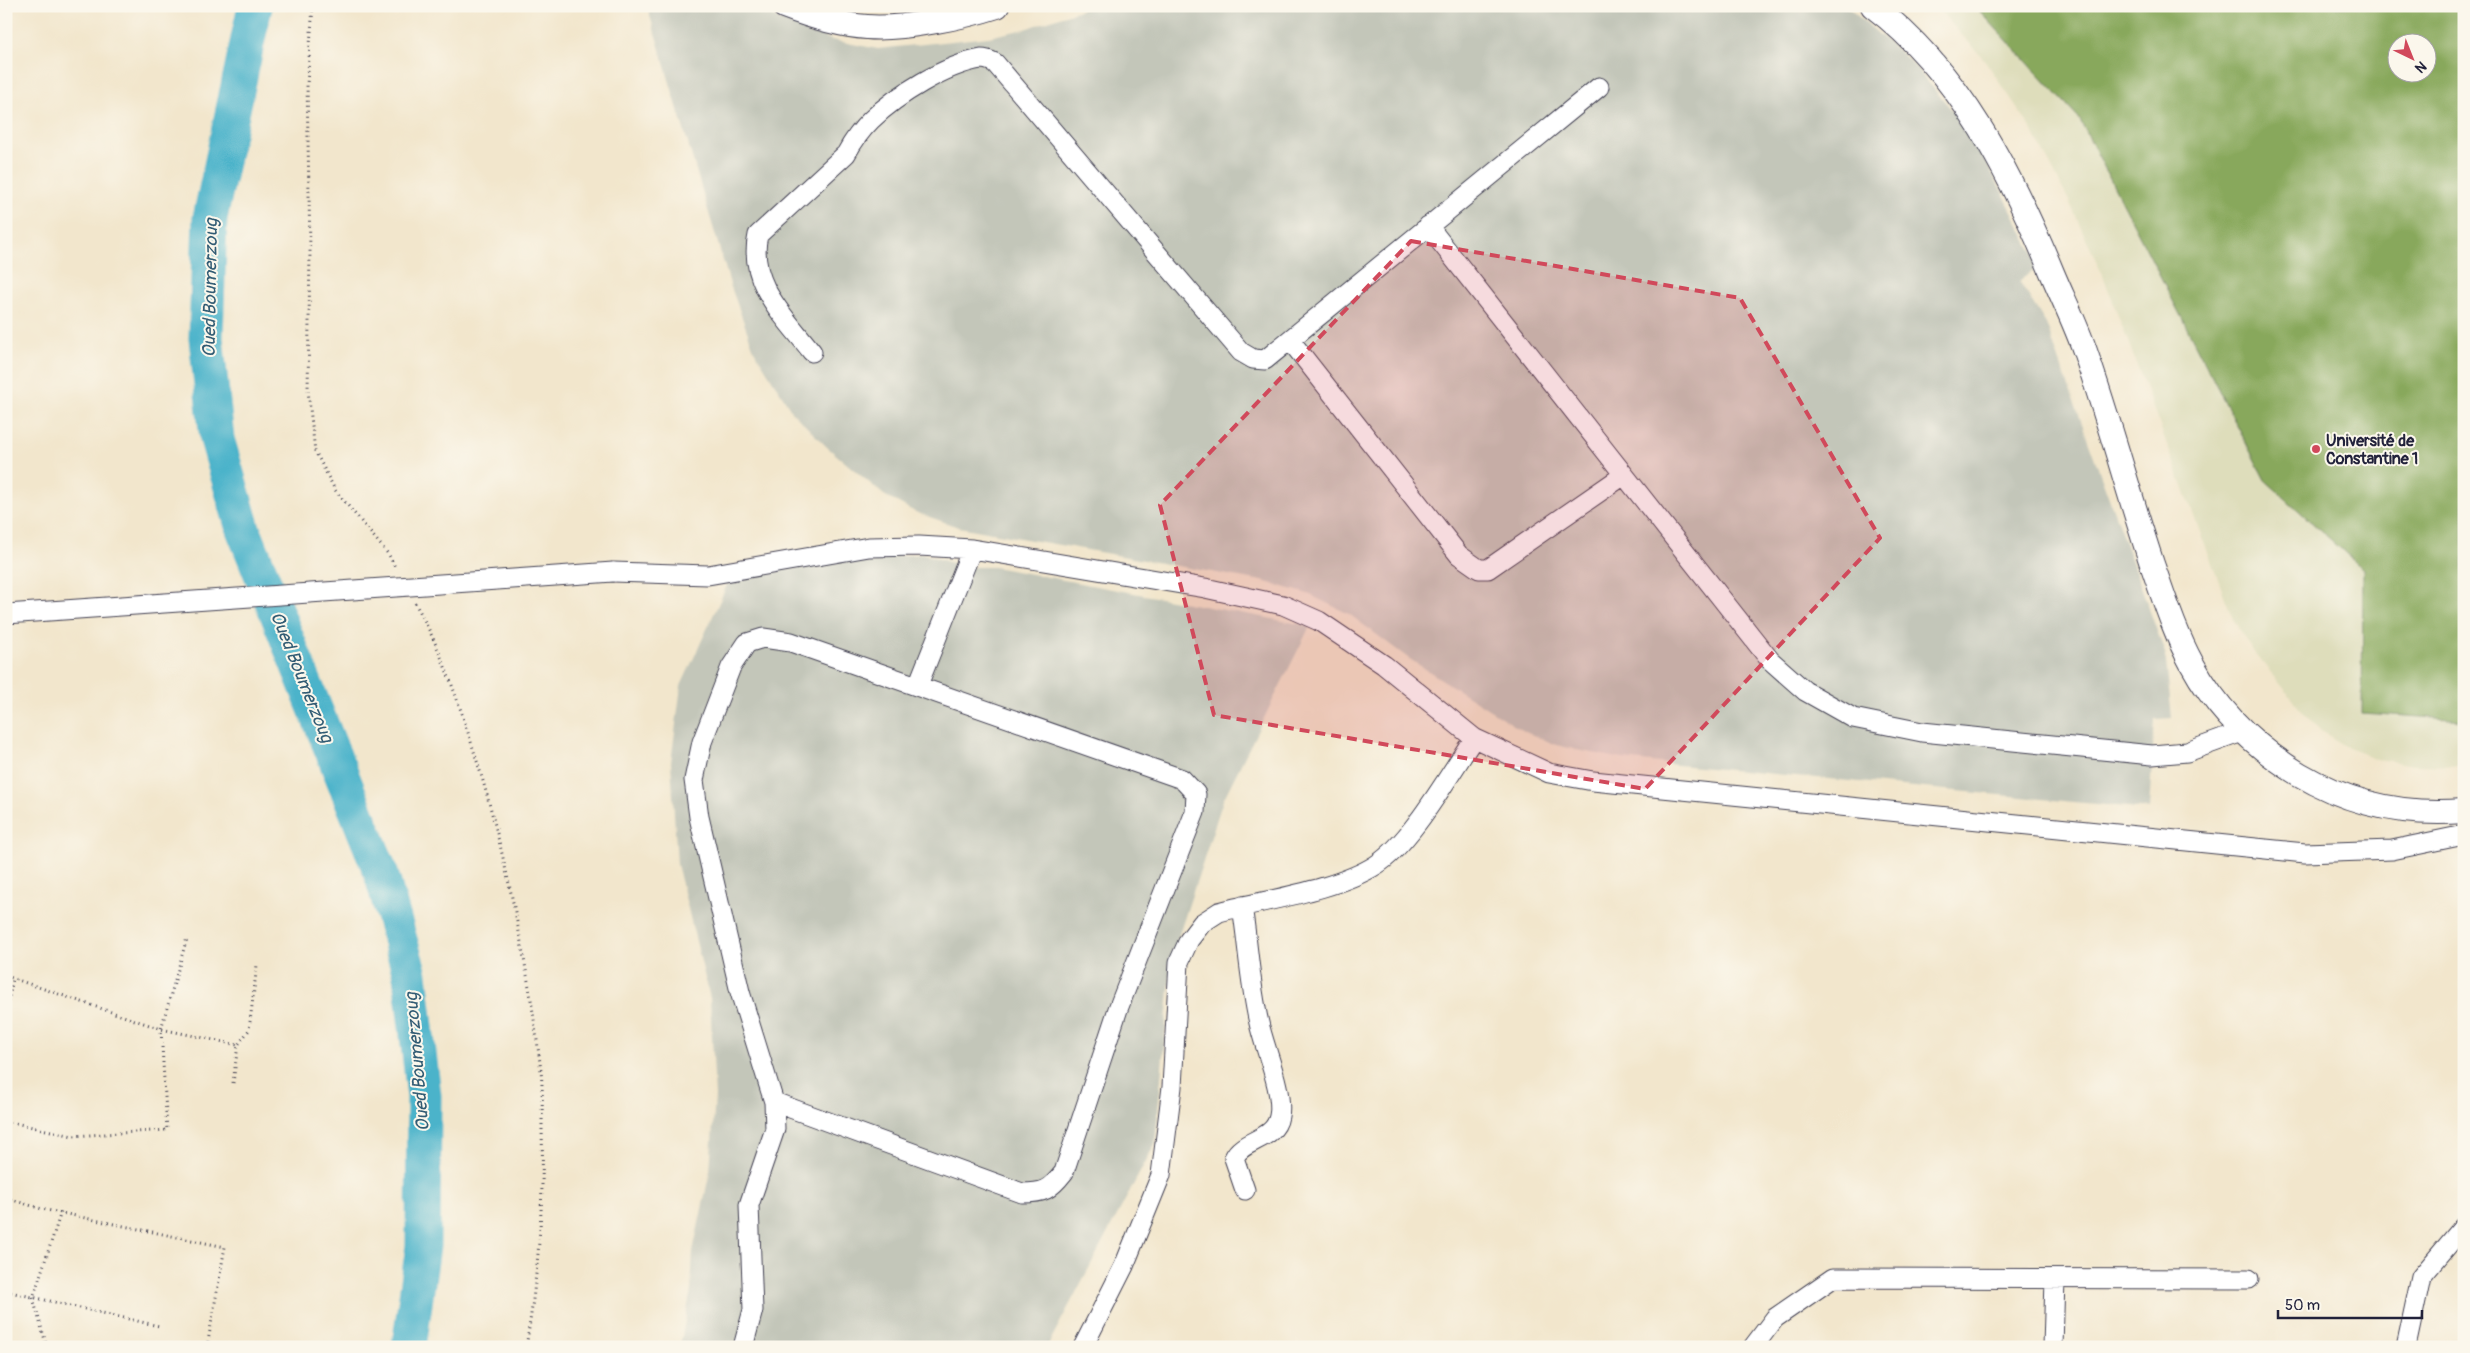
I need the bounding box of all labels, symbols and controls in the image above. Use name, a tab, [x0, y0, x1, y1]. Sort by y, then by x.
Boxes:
north arrow	[2388, 32, 2438, 82]
text: N	[2411, 58, 2430, 77]
water label: Oued Boumerzoug	[198, 216, 223, 358]
place label: Université de Constantine 1	[2326, 431, 2418, 469]
marker: Université de Constantine 1	[2310, 443, 2322, 455]
water label: Oued Boumerzoug	[265, 608, 339, 748]
water label: Oued Boumerzoug	[400, 990, 435, 1132]
scale bar	[2278, 1288, 2421, 1320]
text: 50 m	[2285, 1296, 2320, 1315]

